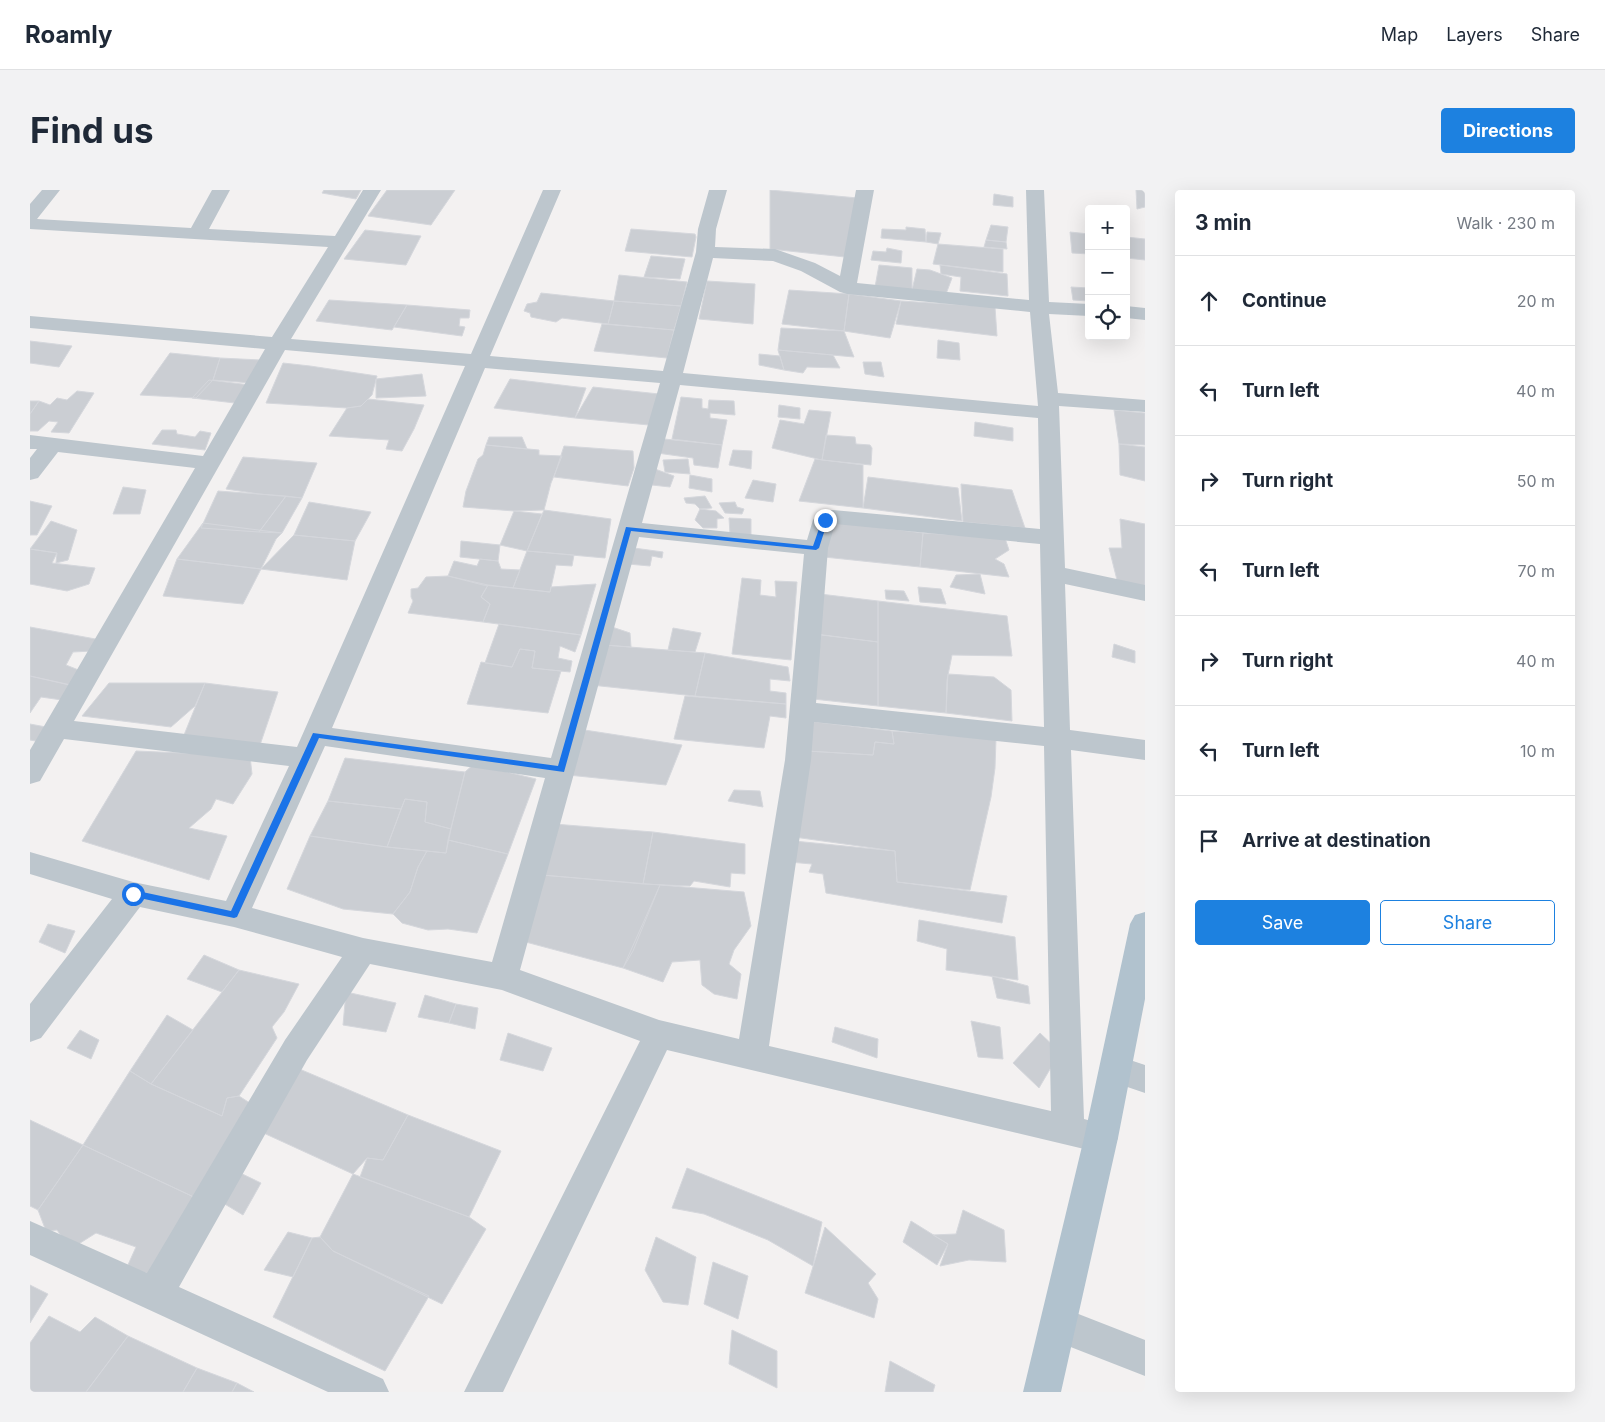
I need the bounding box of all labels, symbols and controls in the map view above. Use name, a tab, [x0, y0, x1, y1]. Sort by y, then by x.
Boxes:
text: Roamly	[25, 20, 112, 49]
text: Map	[1381, 24, 1418, 45]
text: Layers	[1446, 24, 1503, 45]
text: Share	[1531, 24, 1580, 45]
button: Directions	[1441, 108, 1575, 153]
text: Find us	[30, 109, 154, 151]
map controls	[1085, 205, 1130, 340]
button: +	[1085, 205, 1130, 250]
text: 3 min	[1195, 210, 1251, 235]
text: Walk · 230 m	[1457, 213, 1555, 233]
button: −	[1085, 250, 1130, 295]
icon: ahead	[1195, 287, 1223, 315]
text: Continue	[1242, 289, 1327, 312]
text: 20 m	[1517, 291, 1555, 311]
button: locate	[1085, 295, 1130, 340]
icon: left	[1195, 377, 1223, 405]
text: Turn left	[1242, 379, 1320, 402]
text: 40 m	[1516, 381, 1555, 401]
icon: right	[1195, 467, 1223, 495]
text: Turn right	[1242, 469, 1333, 492]
text: 50 m	[1517, 471, 1555, 491]
route end	[814, 509, 837, 532]
icon: left	[1195, 557, 1223, 585]
text: Turn left	[1242, 559, 1320, 582]
text: 70 m	[1518, 561, 1555, 581]
icon: right	[1195, 647, 1223, 675]
text: Turn right	[1242, 649, 1333, 672]
text: 40 m	[1516, 651, 1555, 671]
icon: left	[1195, 737, 1223, 765]
text: Turn left	[1242, 739, 1320, 762]
text: 10 m	[1520, 741, 1555, 761]
icon: arrive	[1195, 827, 1223, 855]
text: Arrive at destination	[1242, 829, 1431, 852]
route start	[122, 883, 145, 906]
button: Save	[1195, 900, 1370, 945]
button: Share	[1380, 900, 1555, 945]

